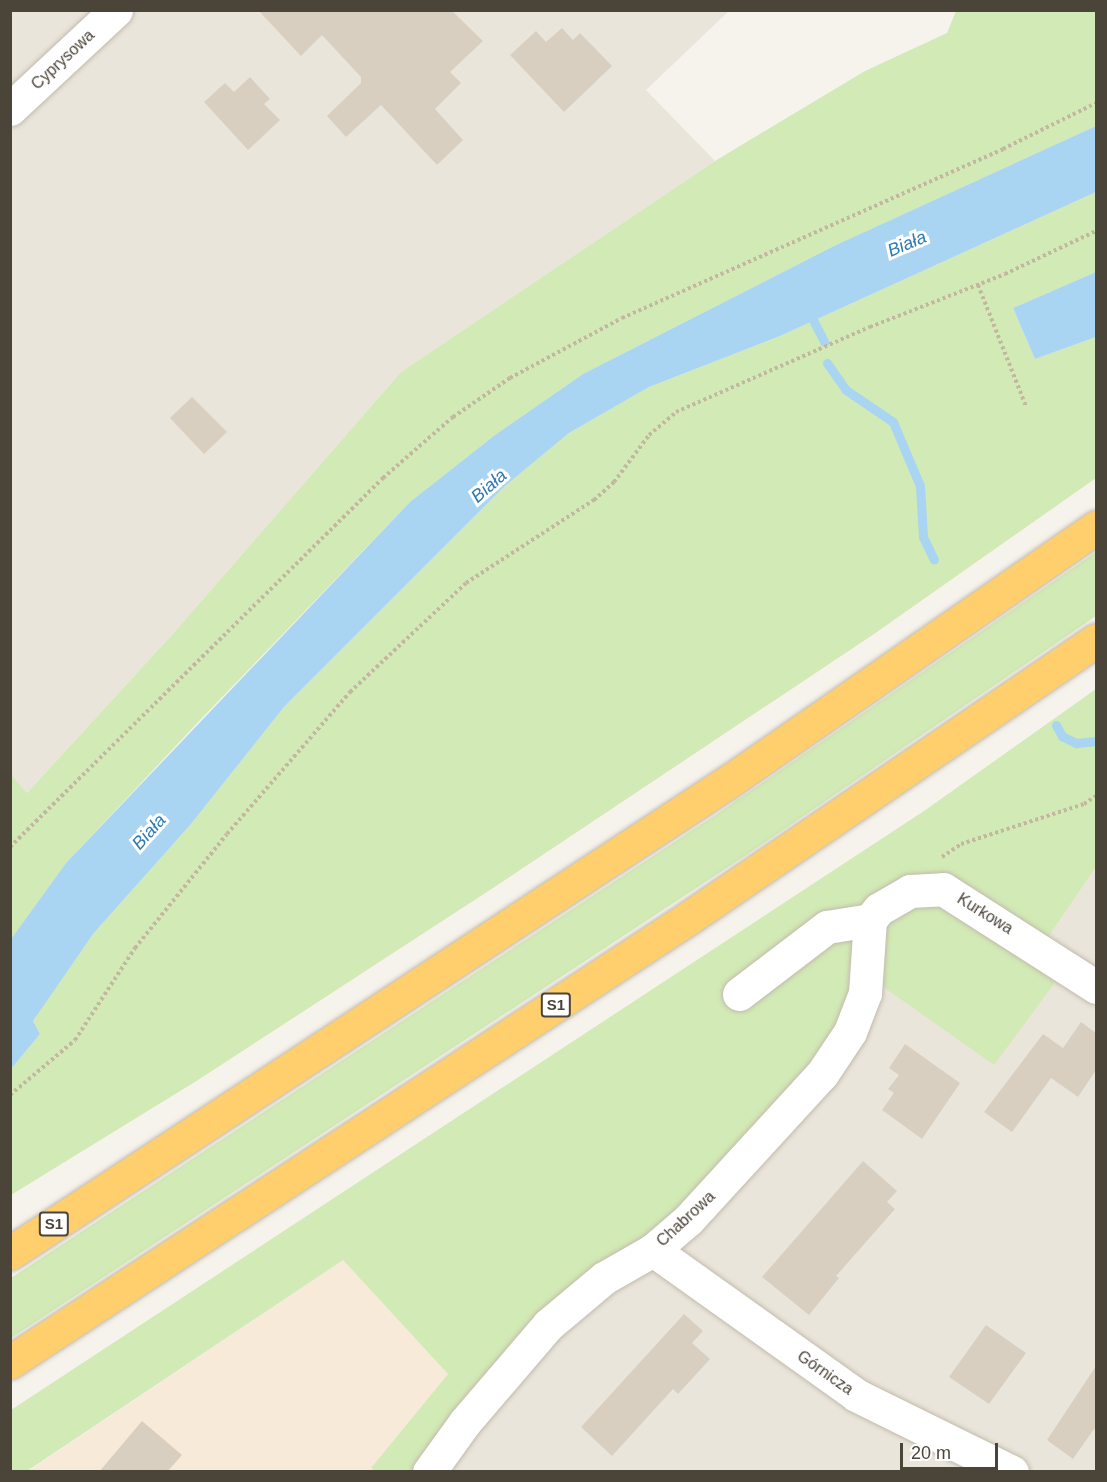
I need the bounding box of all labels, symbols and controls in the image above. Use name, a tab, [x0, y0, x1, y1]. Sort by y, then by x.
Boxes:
street label: Cyprysowa	[28, 26, 98, 94]
water label: Biała	[884, 226, 930, 262]
water label: Biała	[467, 465, 511, 507]
water label: Biała	[128, 810, 170, 854]
street label: Kurkowa	[954, 889, 1016, 939]
road number: S1	[540, 993, 572, 1017]
street label: Chabrowa	[653, 1187, 719, 1251]
road number: S1	[38, 1212, 70, 1236]
street label: Górnicza	[793, 1347, 857, 1399]
scale bar	[903, 1431, 1000, 1469]
text: 20 m	[911, 1443, 951, 1463]

